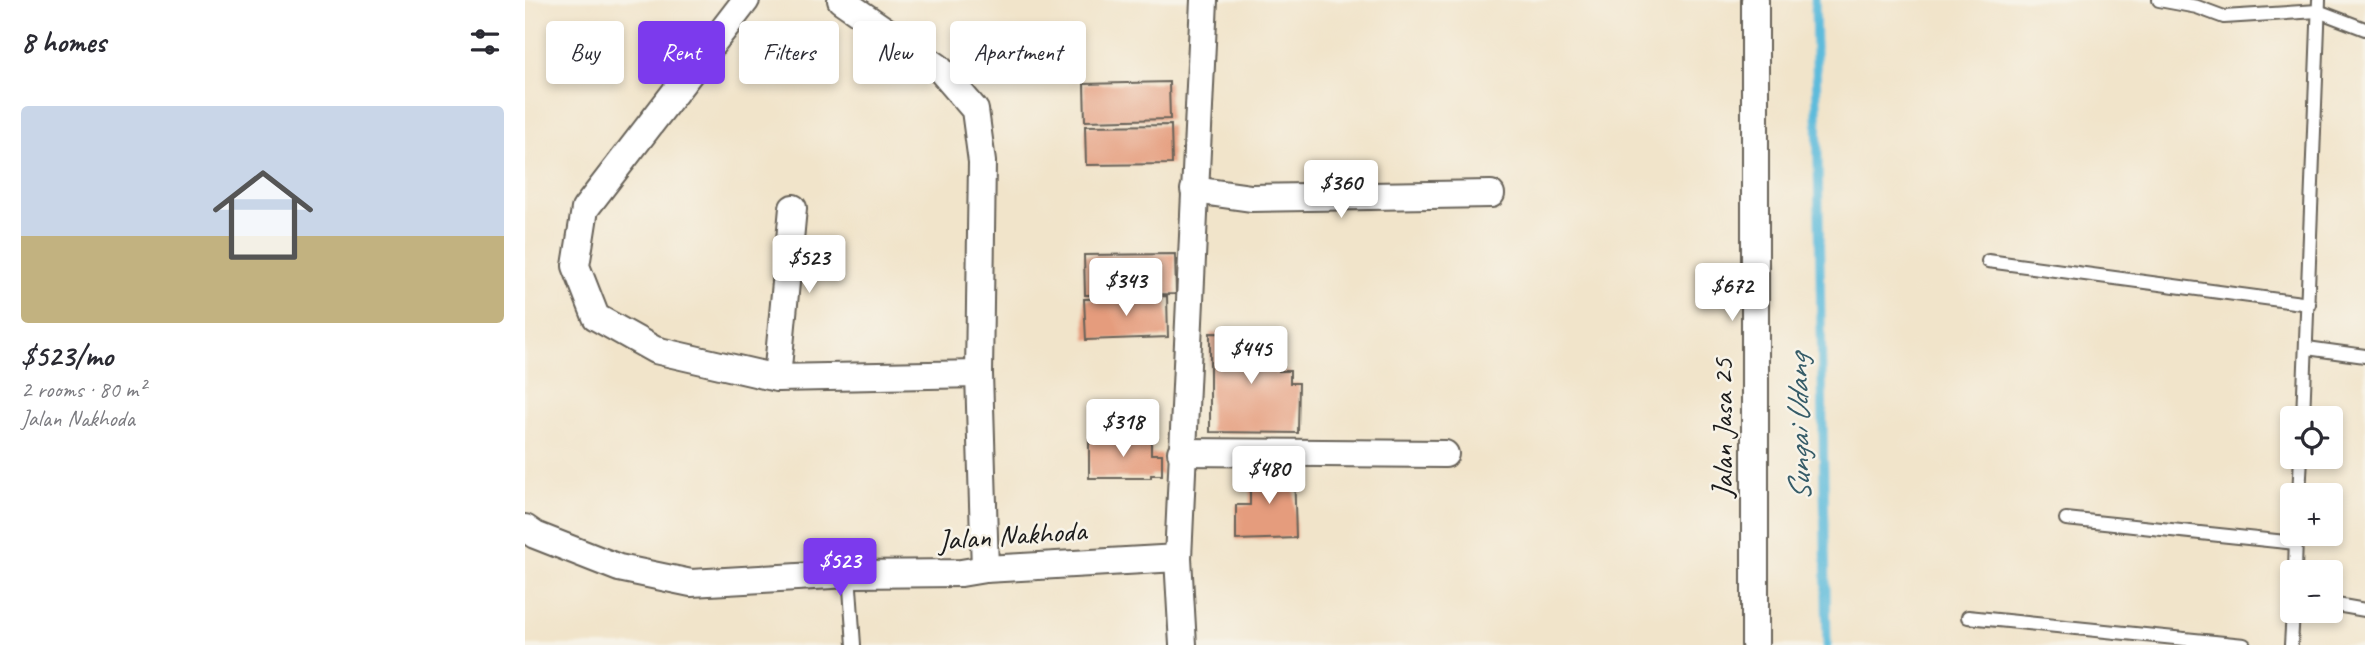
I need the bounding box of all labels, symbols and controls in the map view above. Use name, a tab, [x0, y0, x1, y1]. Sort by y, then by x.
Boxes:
chip: Buy	[546, 21, 624, 84]
chip: Rent	[638, 21, 725, 84]
chip: Filters	[739, 21, 839, 84]
chip: New	[853, 21, 936, 84]
chip: Apartment	[950, 21, 1086, 84]
text: 8 homes	[21, 23, 106, 61]
icon: filters	[466, 23, 504, 61]
icon: home	[200, 152, 326, 278]
pin: $360	[1300, 160, 1382, 220]
text: $360	[1320, 168, 1362, 197]
pin: $523	[768, 236, 850, 295]
text: $523	[788, 243, 830, 272]
pin: $343	[1085, 258, 1167, 318]
pin: $672	[1691, 264, 1773, 323]
text: $343	[1105, 266, 1147, 295]
text: $672	[1711, 271, 1753, 300]
pin: $445	[1210, 326, 1292, 386]
text: $445	[1230, 334, 1272, 363]
text: $523/mo	[21, 337, 113, 375]
water label: Sungai Udang	[1777, 350, 1820, 502]
street label: Jalan Jasa 25	[1703, 357, 1741, 499]
text: 2 rooms · 80 m²	[21, 375, 145, 404]
pin: $318	[1082, 400, 1164, 459]
text: Jalan Nakhoda	[21, 404, 135, 433]
map controls	[2280, 406, 2343, 623]
button: locate	[2280, 406, 2343, 469]
text: $318	[1102, 407, 1144, 436]
pin: $480	[1228, 447, 1310, 506]
text: $480	[1248, 454, 1290, 483]
button: +	[2280, 483, 2343, 546]
street label: Jalan Nakhoda	[935, 511, 1089, 559]
pin: $523	[799, 538, 881, 598]
text: $523	[819, 546, 861, 575]
button: −	[2280, 560, 2343, 623]

